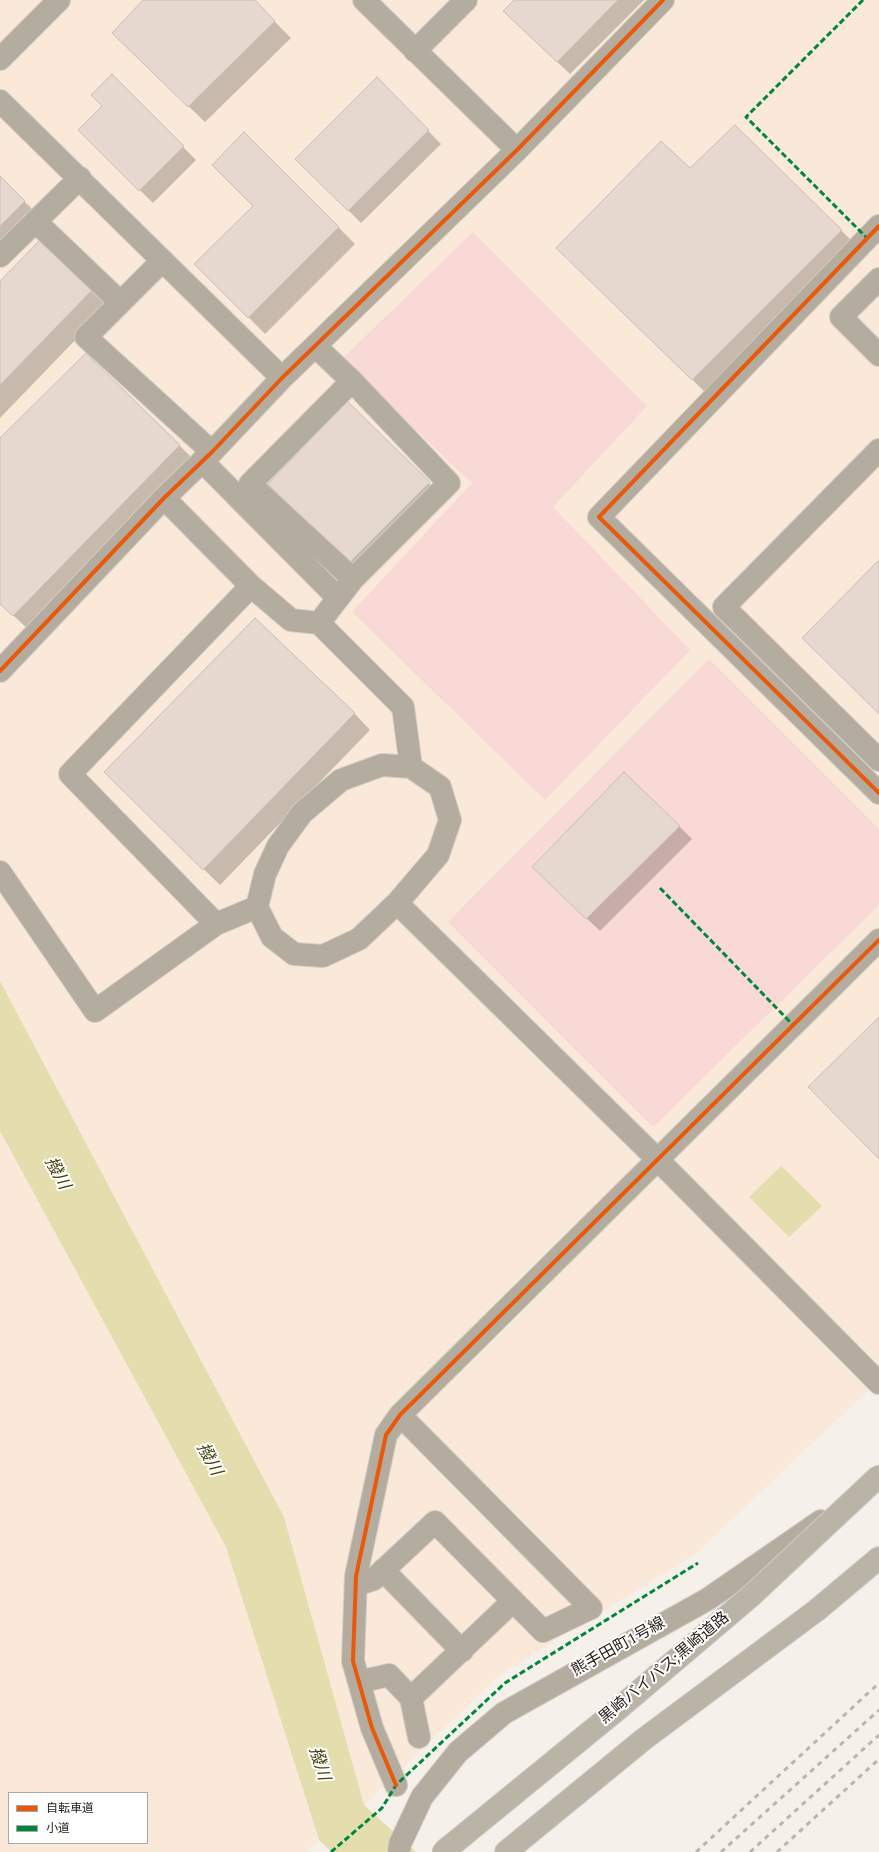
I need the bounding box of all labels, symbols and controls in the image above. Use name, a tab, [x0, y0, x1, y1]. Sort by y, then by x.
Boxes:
water label: 撥川	[39, 1154, 73, 1194]
water label: 撥川	[191, 1440, 225, 1480]
street label: 黒崎バイパス;黒崎道路	[596, 1609, 734, 1729]
street label: 熊手田町1号線	[569, 1614, 669, 1682]
water label: 撥川	[303, 1745, 333, 1783]
legend	[8, 1792, 148, 1844]
text: 自転車道	[46, 1799, 94, 1818]
text: 小道	[46, 1819, 70, 1838]

